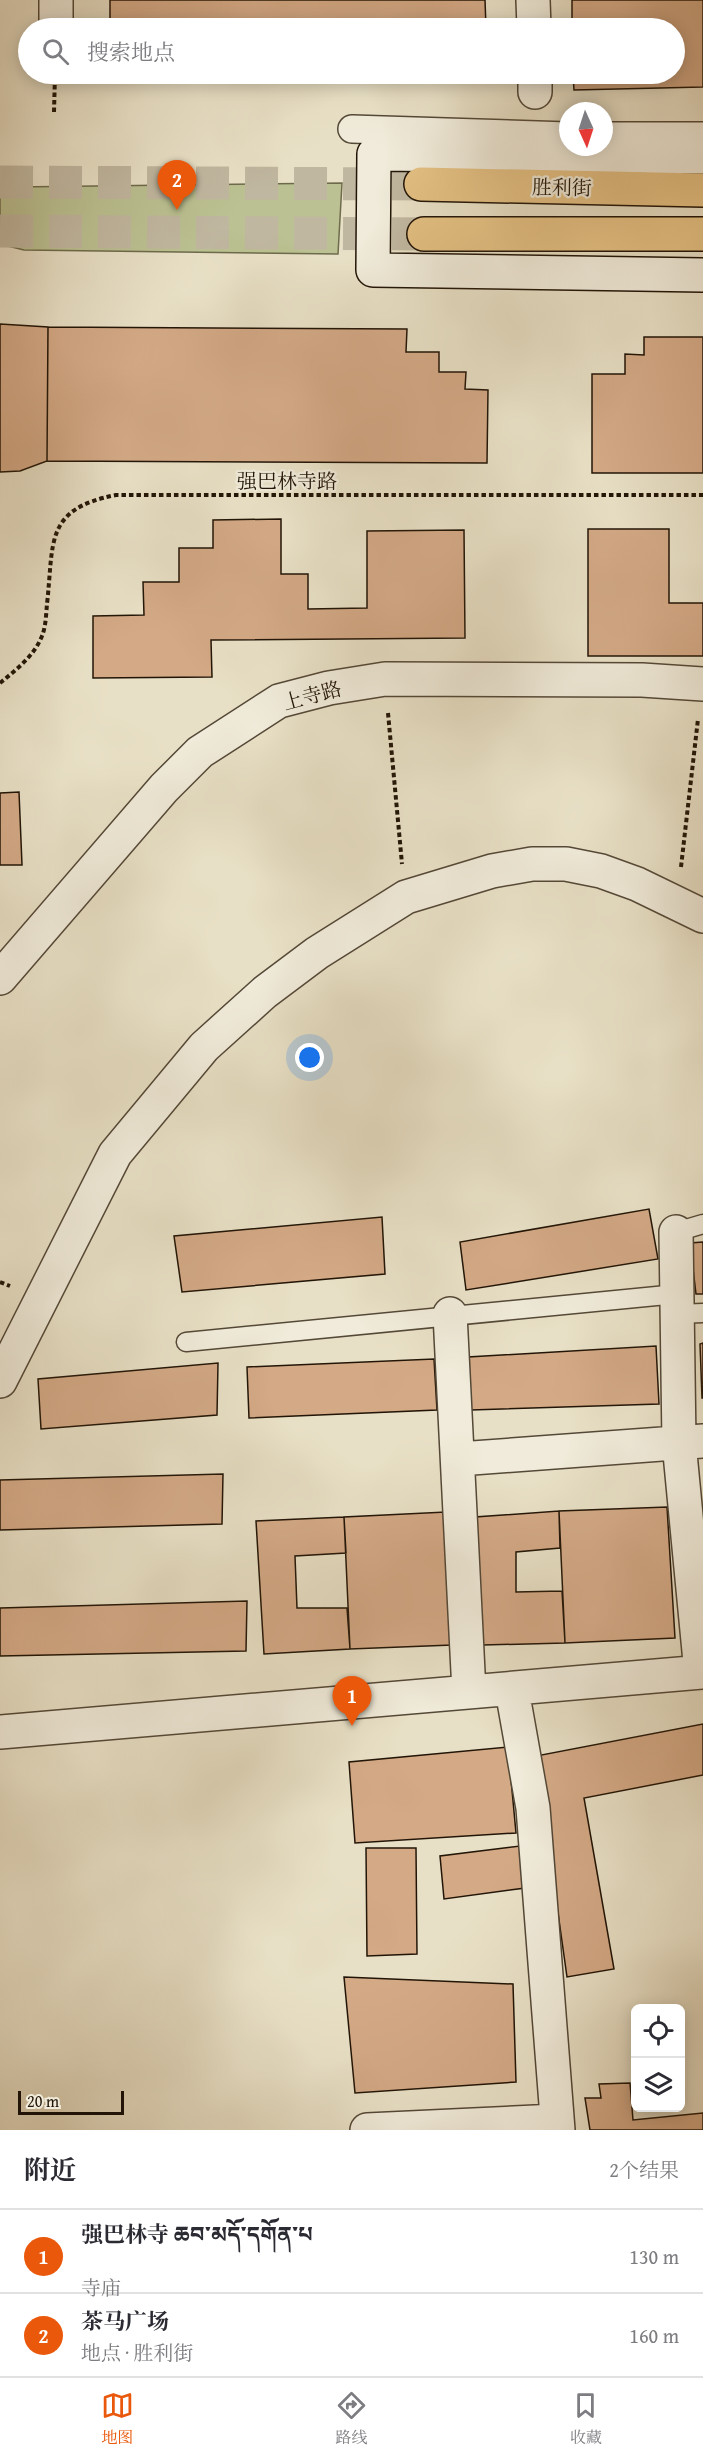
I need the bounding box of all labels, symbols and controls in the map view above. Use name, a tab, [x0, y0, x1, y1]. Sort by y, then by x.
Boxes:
search box	[18, 18, 685, 84]
icon: search	[39, 35, 72, 68]
text: 搜索地点	[87, 36, 175, 68]
north arrow	[559, 102, 613, 156]
pin: 2	[158, 160, 196, 210]
street label: 胜利街	[532, 172, 592, 202]
street label: 强巴林寺路	[237, 466, 337, 495]
street label: 上寺路	[279, 673, 345, 717]
your location	[295, 1043, 324, 1072]
pin: 1	[332, 1676, 372, 1726]
map controls	[631, 2004, 685, 2112]
button: locate	[631, 2004, 685, 2058]
button: layers	[631, 2058, 685, 2112]
scale bar	[18, 2088, 124, 2116]
text: 20 m	[27, 2089, 59, 2113]
text: 附近	[24, 2150, 76, 2189]
text: 2个结果	[609, 2155, 679, 2184]
text: 强巴林寺 ཆབ་མདོ་དགོན་པ	[81, 2218, 313, 2250]
text: 1	[38, 2242, 49, 2271]
text: 130 m	[629, 2242, 679, 2271]
text: 寺庙	[81, 2273, 121, 2302]
text: 茶马广场	[81, 2305, 169, 2337]
text: 2	[38, 2321, 49, 2350]
text: 160 m	[629, 2321, 679, 2350]
text: 地点 · 胜利街	[81, 2338, 193, 2367]
tab: 地图	[101, 2389, 134, 2449]
tab: 路线	[335, 2389, 368, 2449]
tab: 收藏	[569, 2389, 602, 2449]

